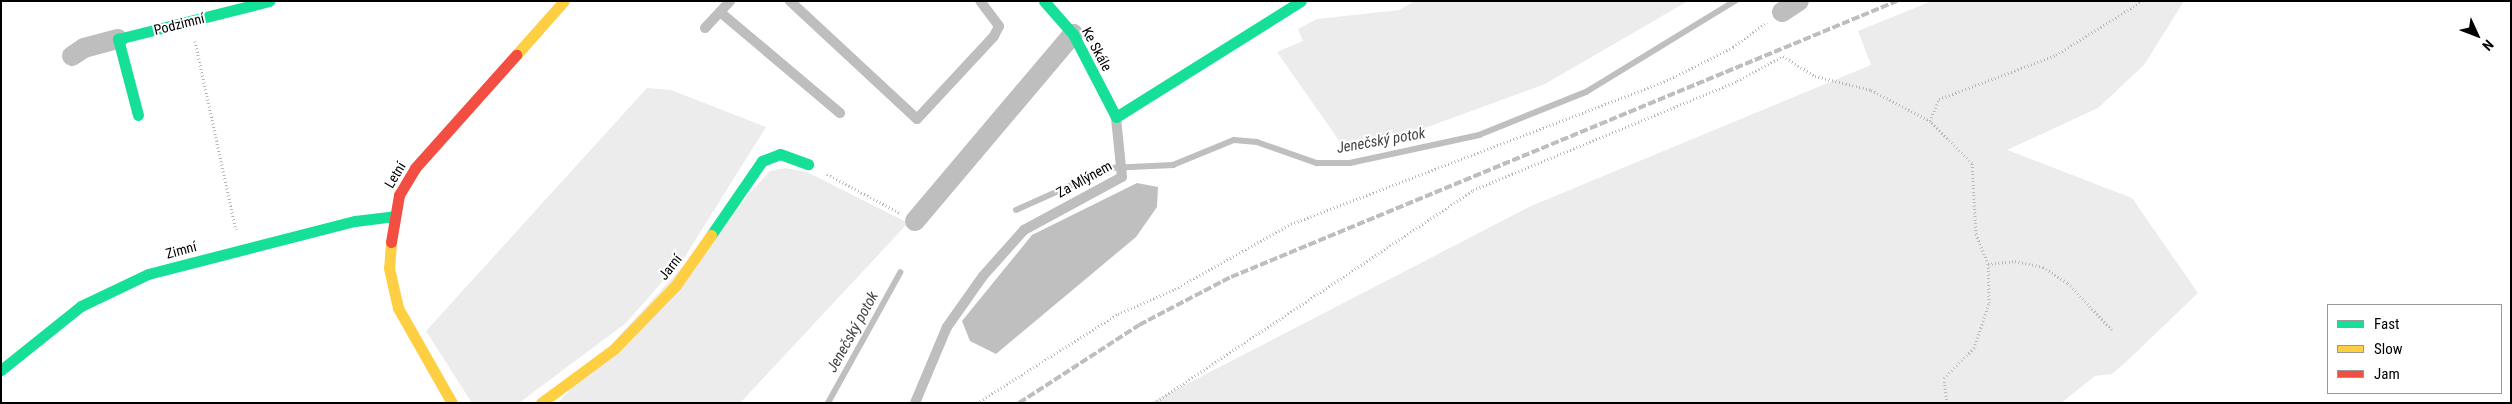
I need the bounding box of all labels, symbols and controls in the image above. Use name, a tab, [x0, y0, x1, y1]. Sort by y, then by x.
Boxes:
street label: Podzimní	[152, 10, 206, 38]
north arrow	[2452, 10, 2502, 60]
street label: Ke Skále	[1078, 24, 1116, 74]
text: N	[2479, 37, 2497, 54]
water label: Jenečský potok	[1335, 124, 1427, 158]
street label: Za Mlýnem	[1053, 157, 1115, 201]
street label: Letní	[381, 159, 409, 191]
street label: Zimní	[164, 238, 198, 262]
street label: Jarní	[655, 251, 685, 283]
water label: Jenečský potok	[823, 288, 883, 376]
legend	[2327, 304, 2502, 394]
text: Fast	[2374, 315, 2399, 333]
text: Slow	[2374, 340, 2403, 358]
text: Jam	[2374, 365, 2400, 383]

